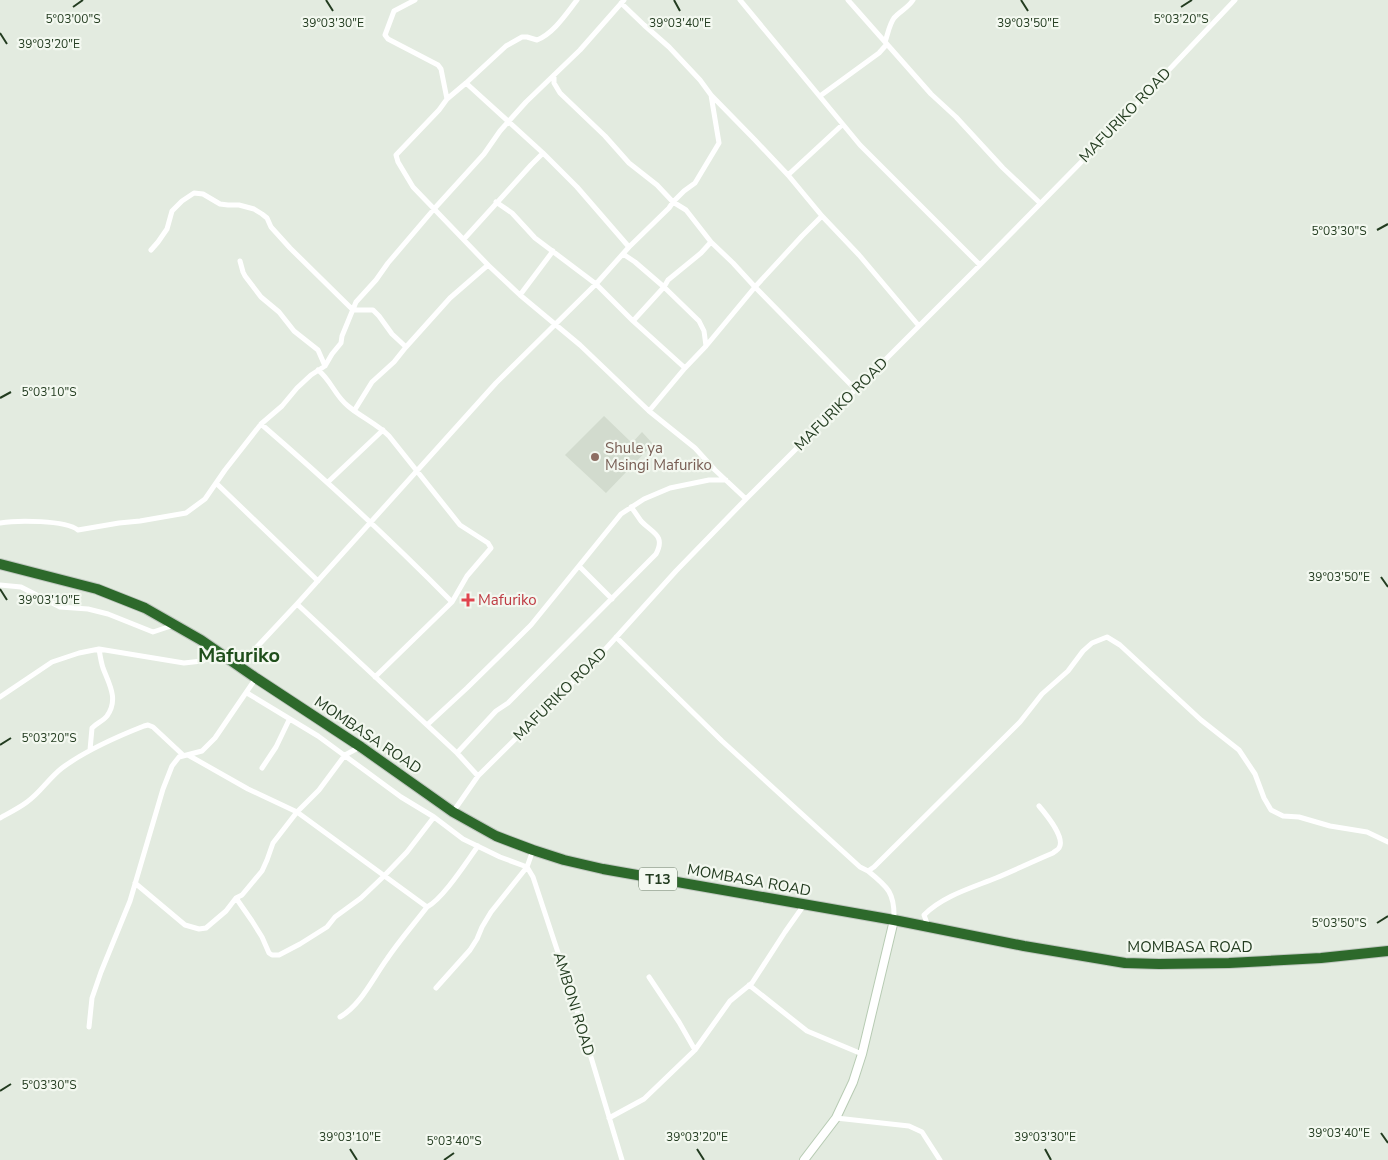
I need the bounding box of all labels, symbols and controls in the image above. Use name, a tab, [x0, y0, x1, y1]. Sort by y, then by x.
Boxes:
text: 5°03'00"S	[45, 11, 101, 27]
text: 5°03'20"S	[1153, 11, 1209, 27]
text: 39°03'30"E	[302, 15, 364, 31]
text: 39°03'40"E	[649, 15, 711, 31]
text: 39°03'50"E	[997, 15, 1059, 31]
text: 39°03'20"E	[18, 36, 80, 52]
street label: MAFURIKO ROAD	[1075, 63, 1175, 167]
text: 5°03'30"S	[1311, 223, 1367, 239]
street label: MAFURIKO ROAD	[790, 353, 892, 455]
text: 5°03'10"S	[21, 384, 77, 400]
place label: Shule ya Msingi Mafuriko	[605, 438, 712, 475]
marker: Shule ya Msingi Mafuriko	[589, 451, 601, 463]
text: 39°03'50"E	[1308, 569, 1370, 585]
place label: Mafuriko	[478, 590, 537, 610]
text: 39°03'10"E	[18, 592, 80, 608]
marker: Mafuriko	[462, 594, 474, 606]
district label: Mafuriko	[198, 642, 280, 669]
street label: MAFURIKO ROAD	[509, 643, 611, 745]
street label: MOMBASA ROAD	[310, 692, 426, 778]
text: 5°03'20"S	[21, 730, 77, 746]
street label: MOMBASA ROAD	[686, 859, 812, 901]
road number: T13	[639, 868, 677, 891]
text: 5°03'50"S	[1311, 915, 1367, 931]
street label: MOMBASA ROAD	[1127, 937, 1253, 957]
street label: AMBONI ROAD	[549, 950, 599, 1058]
text: 5°03'30"S	[21, 1077, 77, 1093]
text: 39°03'40"E	[1308, 1125, 1370, 1141]
text: 39°03'10"E	[319, 1129, 381, 1145]
text: 39°03'20"E	[666, 1129, 728, 1145]
text: 39°03'30"E	[1014, 1129, 1076, 1145]
text: 5°03'40"S	[426, 1133, 482, 1149]

